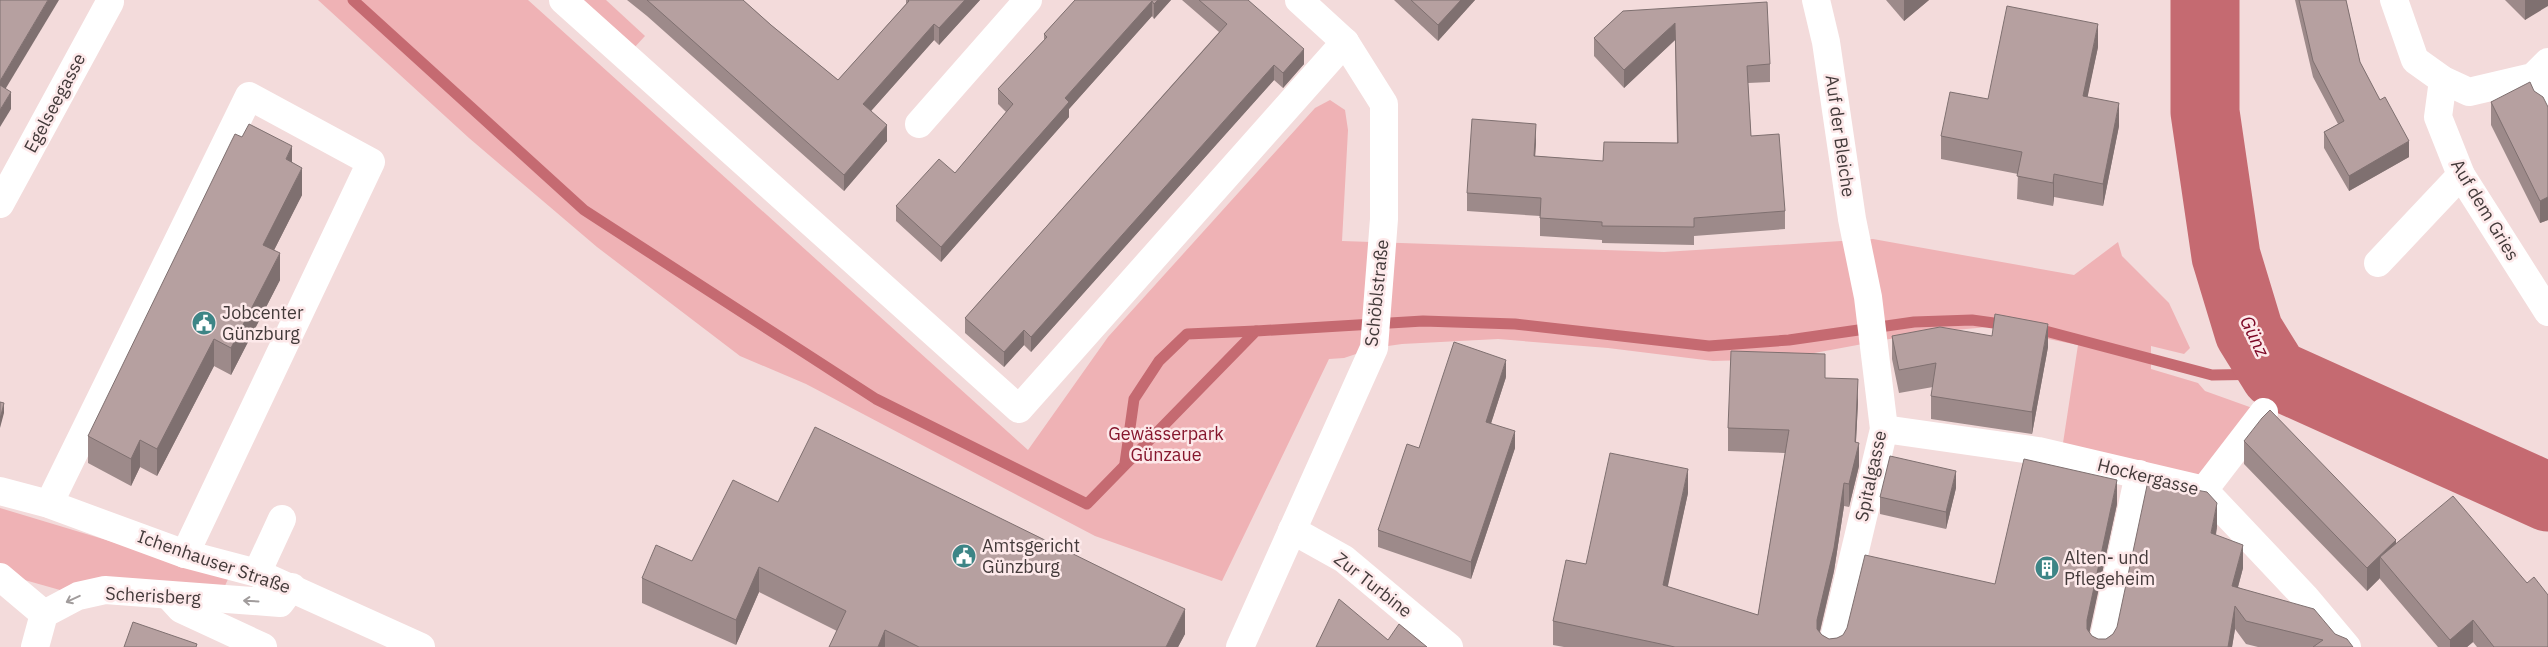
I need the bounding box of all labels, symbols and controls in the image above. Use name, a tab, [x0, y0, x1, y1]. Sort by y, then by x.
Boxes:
street label: Egelseegasse	[19, 49, 90, 156]
street label: Auf der Bleiche	[1821, 73, 1860, 199]
street label: Auf dem Gries	[2446, 155, 2525, 265]
street label: Schöblstraße	[1359, 238, 1394, 348]
place label: Jobcenter Günzburg	[222, 301, 304, 345]
public building icon: Jobcenter Günzburg	[191, 310, 217, 336]
water label: Günz	[2235, 312, 2275, 361]
park label: Gewässerpark Günzaue	[1108, 422, 1224, 466]
street label: Spitalgasse	[1850, 428, 1891, 524]
street label: Hockergasse	[2095, 453, 2201, 500]
street label: Ichenhauser Straße	[135, 525, 294, 599]
place label: Amtsgericht Günzburg	[982, 534, 1080, 578]
public building icon: Amtsgericht Günzburg	[951, 543, 977, 569]
place label: Alten- und Pflegeheim	[2064, 546, 2155, 590]
street label: Zur Turbine	[1330, 547, 1417, 622]
building icon: Alten- und Pflegeheim	[2034, 555, 2060, 581]
street label: Scherisberg	[105, 582, 202, 610]
one-way arrow	[66, 595, 81, 604]
one-way arrow	[244, 597, 260, 606]

